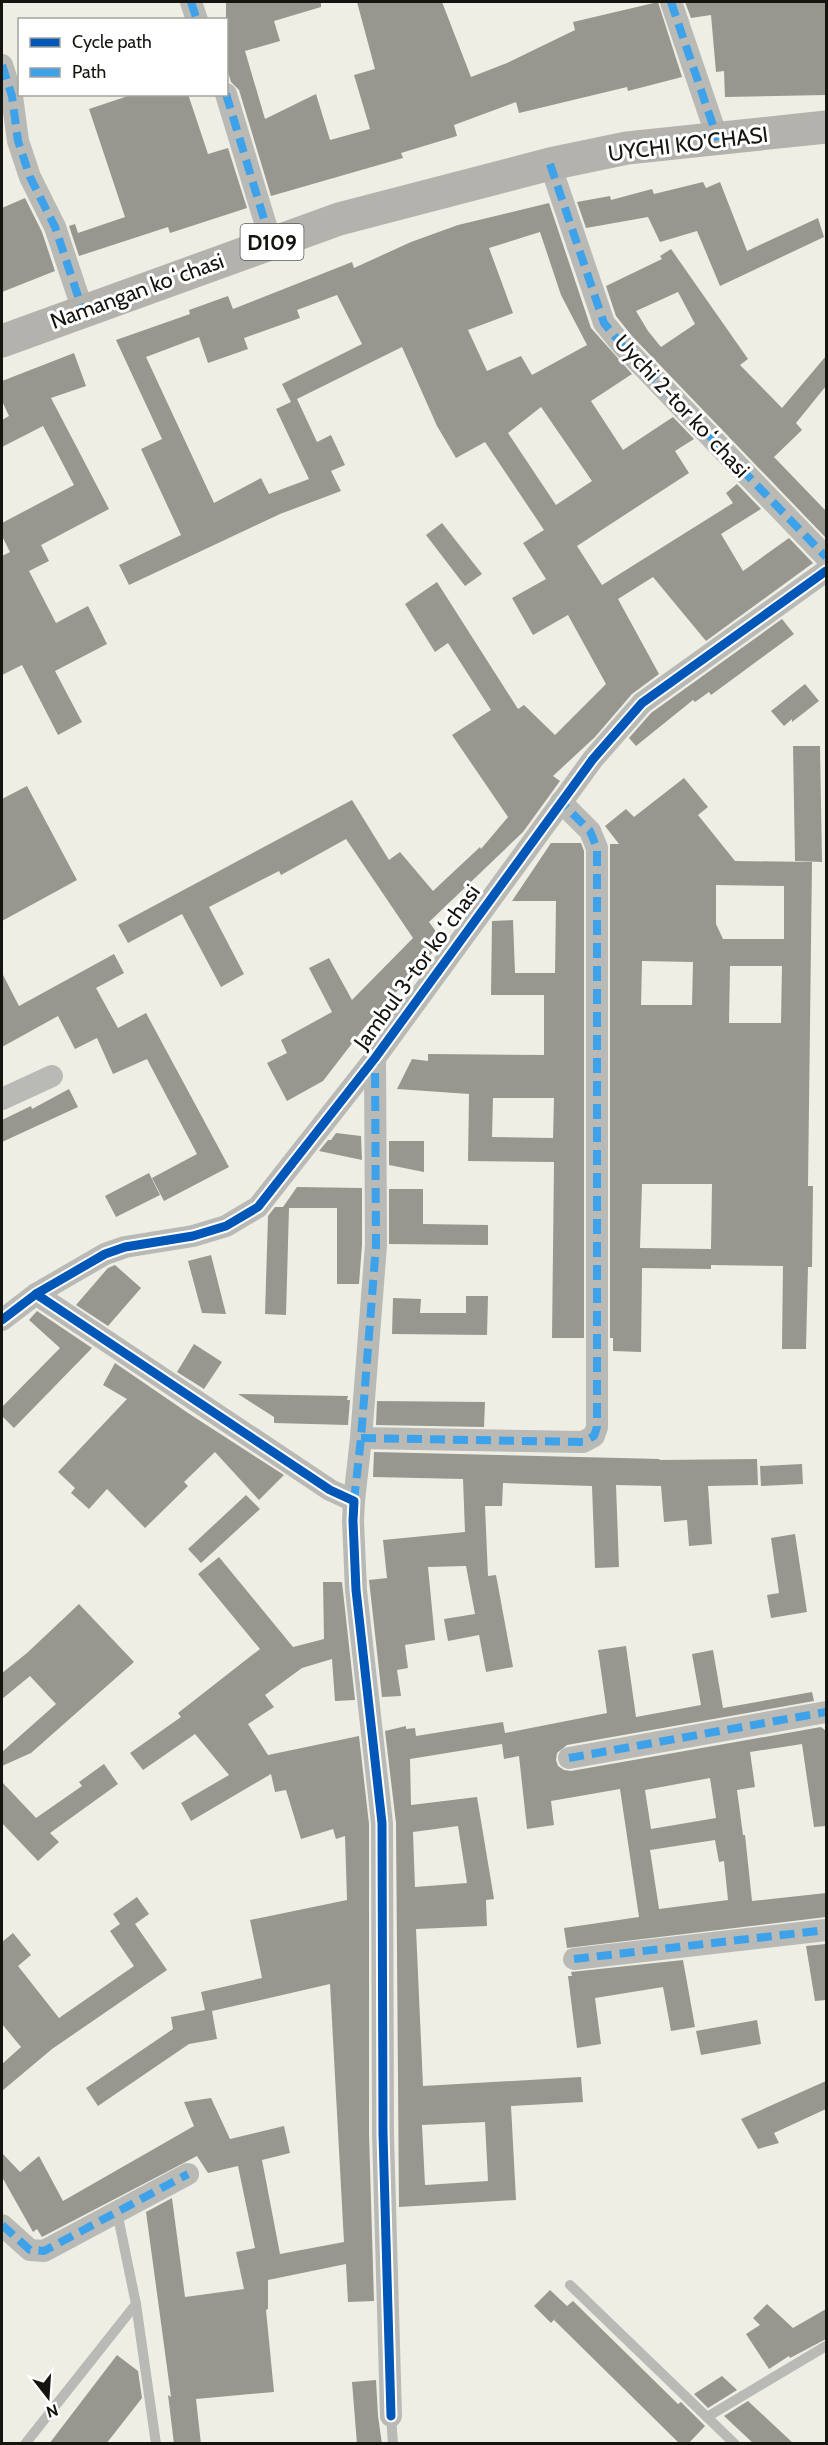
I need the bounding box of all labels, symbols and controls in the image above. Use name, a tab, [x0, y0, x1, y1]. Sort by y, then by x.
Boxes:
legend	[18, 18, 228, 96]
text: Cycle path	[72, 31, 152, 53]
text: Path	[72, 61, 106, 83]
street label: UYCHI KO'CHASI	[606, 121, 770, 167]
road number: D109	[240, 224, 304, 260]
street label: Namangan koʻchasi	[47, 247, 227, 335]
street label: Uychi 2-tor koʻchasi	[609, 329, 755, 483]
street label: Jambul 3-tor koʻchasi	[347, 879, 486, 1056]
north arrow	[18, 2367, 78, 2427]
text: N	[44, 2400, 60, 2422]

